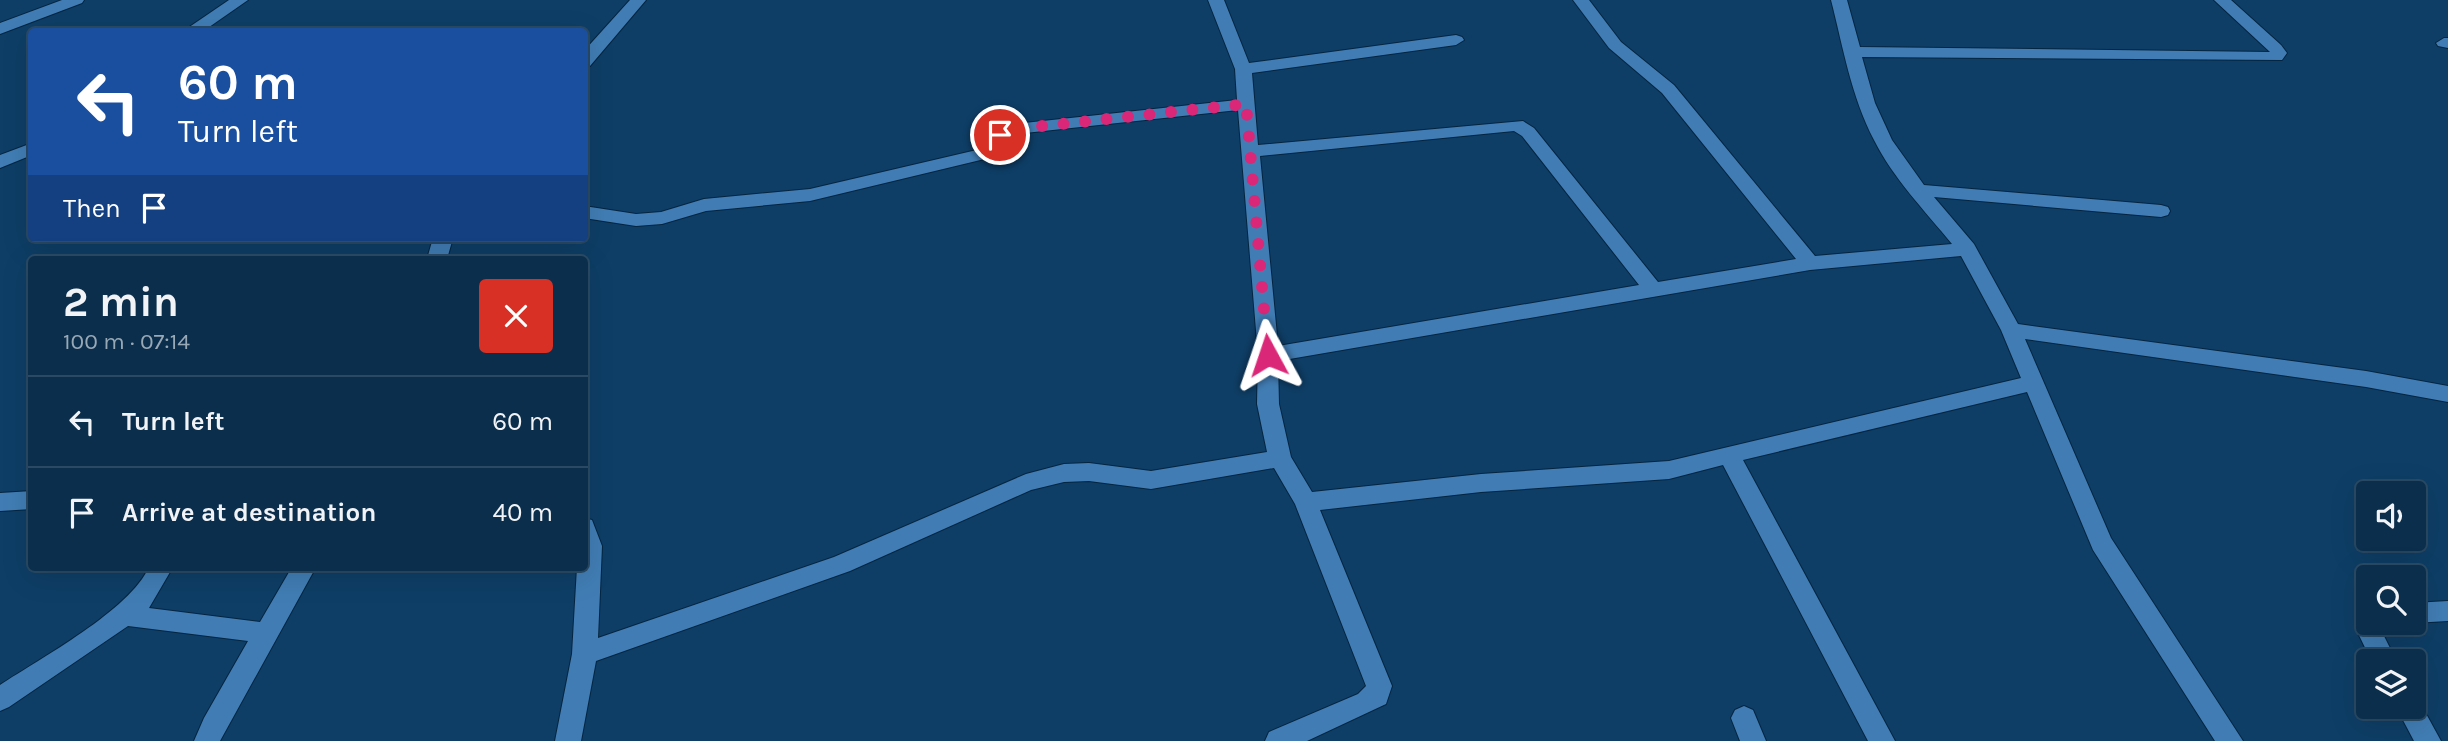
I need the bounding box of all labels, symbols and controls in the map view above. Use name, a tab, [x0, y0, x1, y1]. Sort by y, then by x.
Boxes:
text: 60 m	[178, 54, 298, 111]
icon: left	[63, 56, 154, 147]
pin	[970, 105, 1030, 165]
text: Turn left	[178, 113, 298, 150]
icon: arrive	[981, 116, 1019, 154]
icon: arrive	[135, 189, 173, 227]
text: Then	[63, 193, 121, 224]
text: 2 min	[63, 277, 179, 327]
button: close	[479, 279, 553, 353]
position arrow	[1231, 318, 1305, 392]
text: 100 m · 07:14	[63, 328, 190, 355]
icon: left	[63, 403, 101, 441]
text: Turn left	[122, 406, 224, 437]
text: 60 m	[492, 406, 553, 437]
map controls	[2356, 481, 2426, 719]
button: sound	[2356, 481, 2426, 551]
icon: arrive	[63, 494, 101, 532]
text: Arrive at destination	[122, 497, 376, 528]
text: 40 m	[493, 497, 553, 528]
button: search	[2356, 565, 2426, 635]
button: layers	[2356, 649, 2426, 719]

